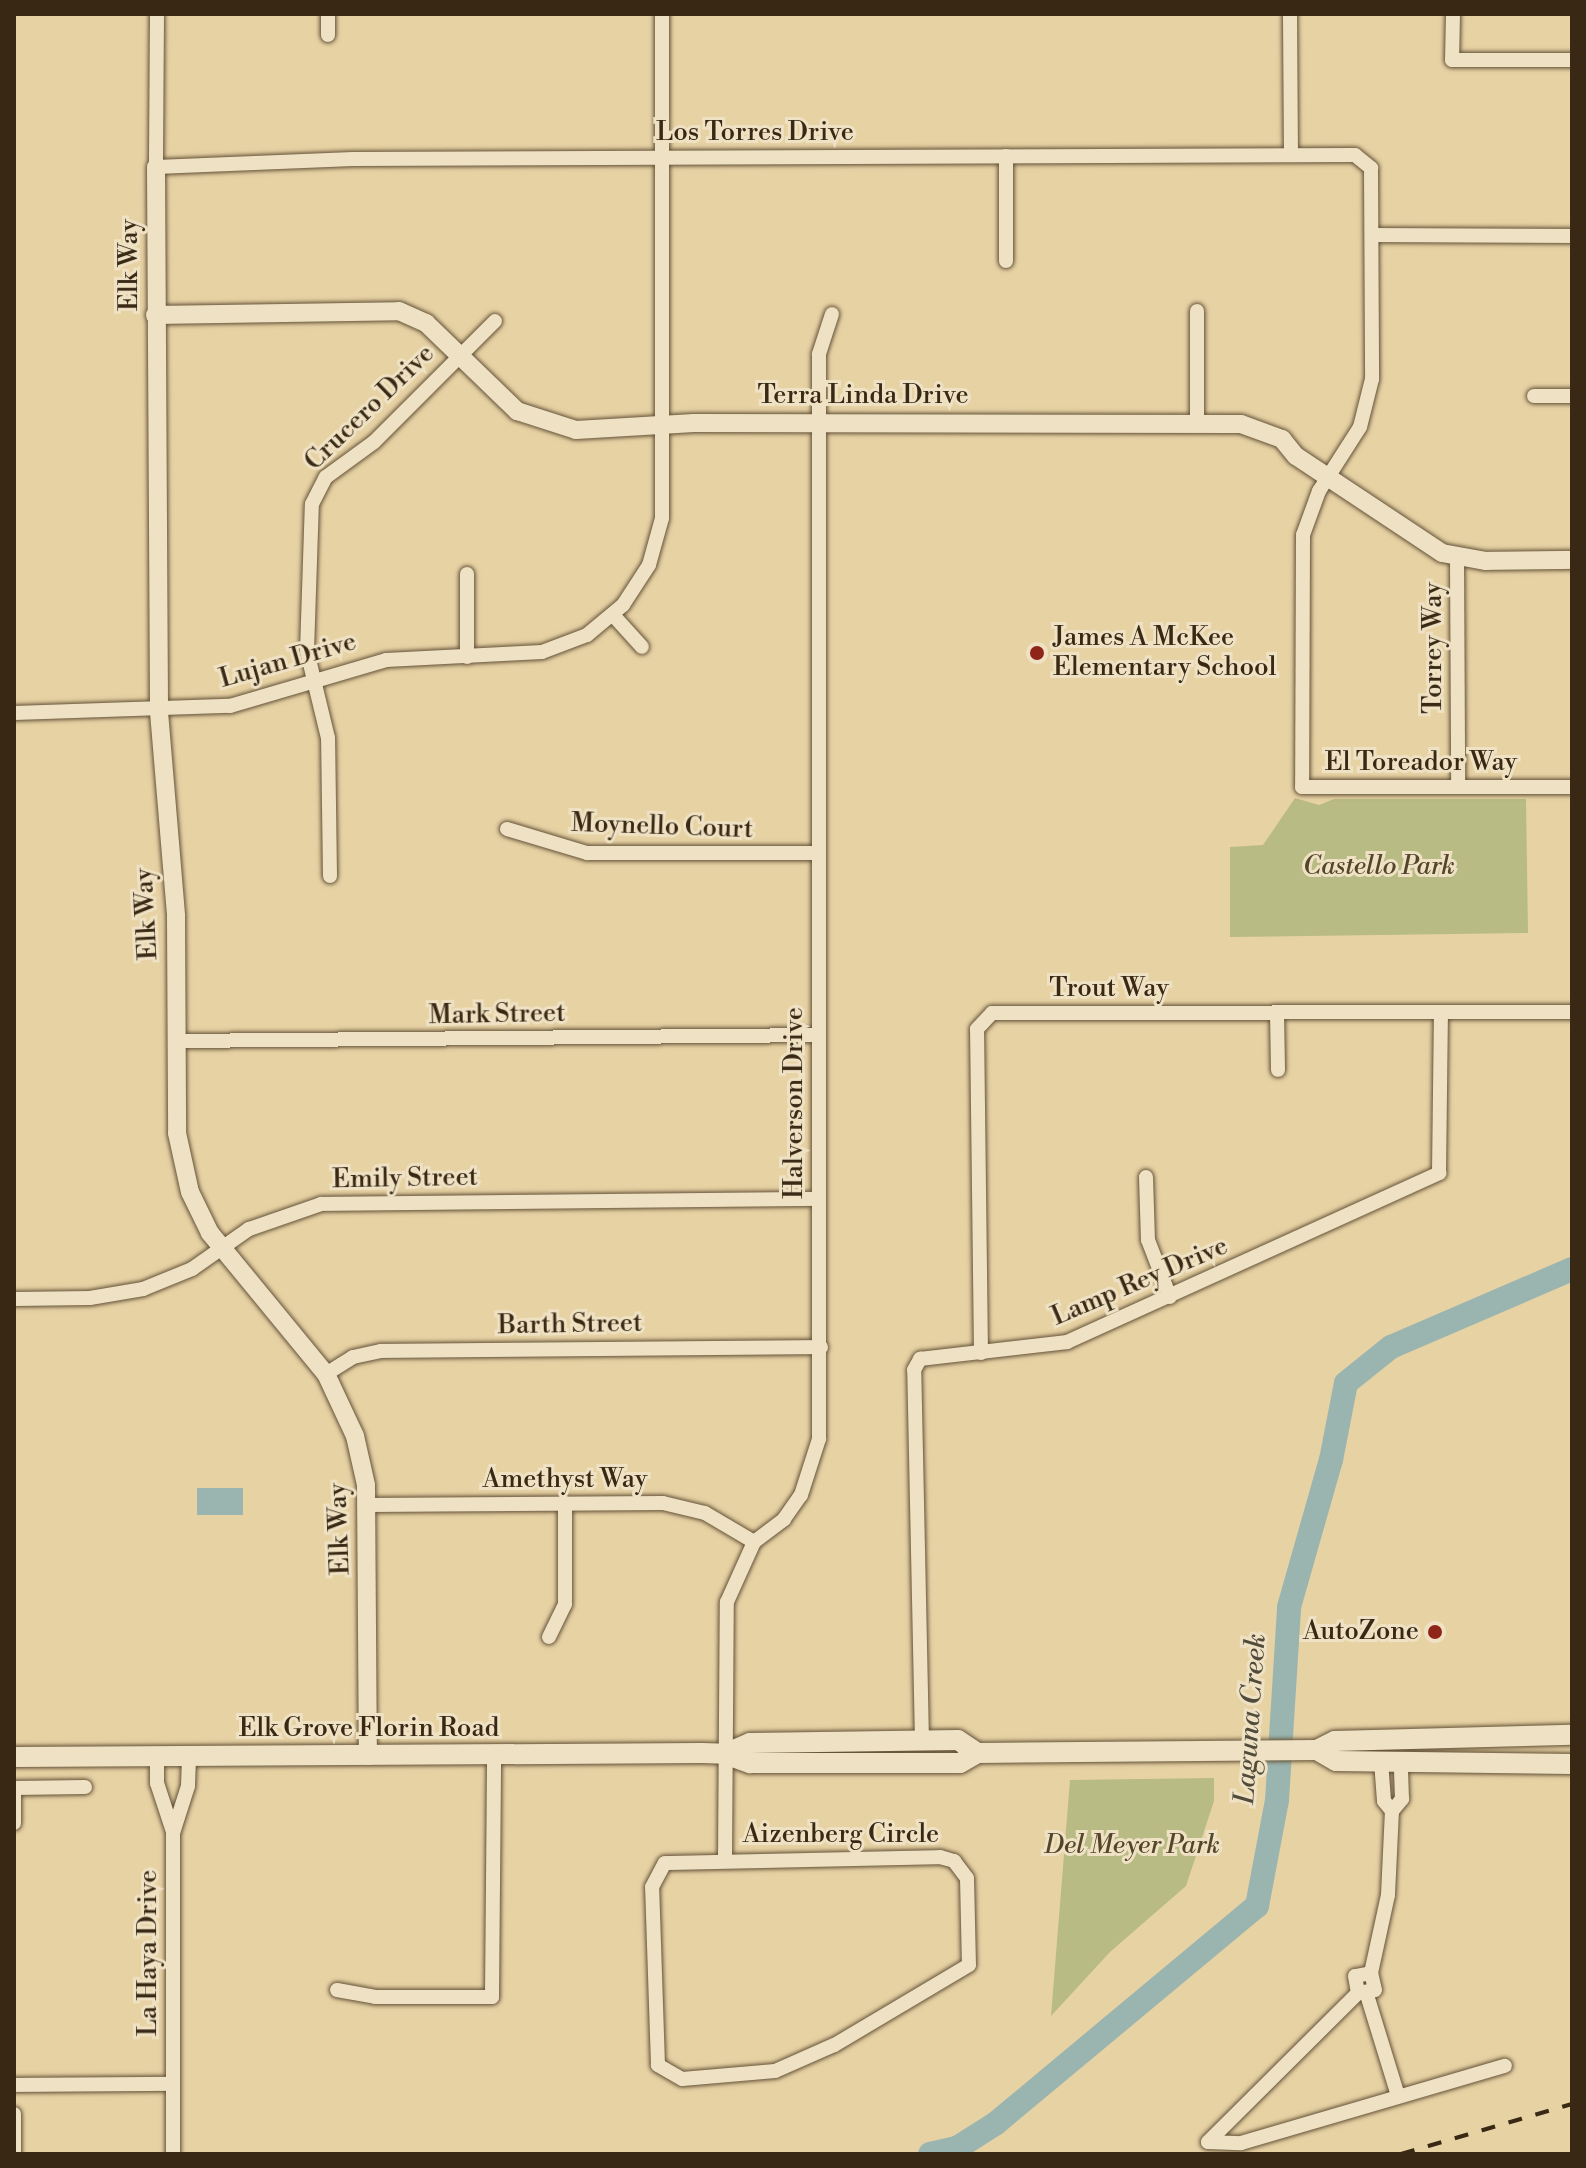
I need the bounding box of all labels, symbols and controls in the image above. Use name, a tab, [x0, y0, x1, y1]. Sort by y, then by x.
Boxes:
street label: Los Torres Drive	[656, 117, 854, 149]
street label: Elk Way	[114, 219, 146, 311]
street label: Crucero Drive	[299, 338, 441, 478]
street label: Terra Linda Drive	[757, 380, 969, 412]
street label: Torrey Way	[1418, 582, 1450, 714]
place label: James A McKee Elementary School	[1053, 622, 1276, 684]
street label: Lujan Drive	[216, 627, 360, 695]
marker: James A McKee Elementary School	[1028, 644, 1046, 662]
street label: El Toreador Way	[1325, 747, 1517, 779]
street label: Moynello Court	[570, 808, 754, 846]
park label: Castello Park	[1303, 851, 1455, 883]
street label: Elk Way	[129, 867, 165, 961]
street label: Trout Way	[1049, 973, 1169, 1005]
street label: Mark Street	[428, 998, 566, 1032]
street label: Halverson Drive	[779, 1007, 811, 1199]
street label: Emily Street	[332, 1162, 478, 1196]
street label: Lamp Rey Drive	[1047, 1231, 1233, 1333]
street label: Barth Street	[498, 1308, 642, 1342]
street label: Amethyst Way	[483, 1464, 647, 1496]
street label: Elk Way	[323, 1482, 357, 1576]
place label: AutoZone	[1303, 1616, 1419, 1648]
marker: AutoZone	[1426, 1623, 1444, 1641]
water label: Laguna Creek	[1228, 1633, 1274, 1805]
street label: Elk Grove Florin Road	[239, 1713, 499, 1745]
street label: Aizenberg Circle	[743, 1819, 939, 1851]
park label: Del Meyer Park	[1044, 1830, 1220, 1862]
street label: La Haya Drive	[133, 1870, 165, 2036]

